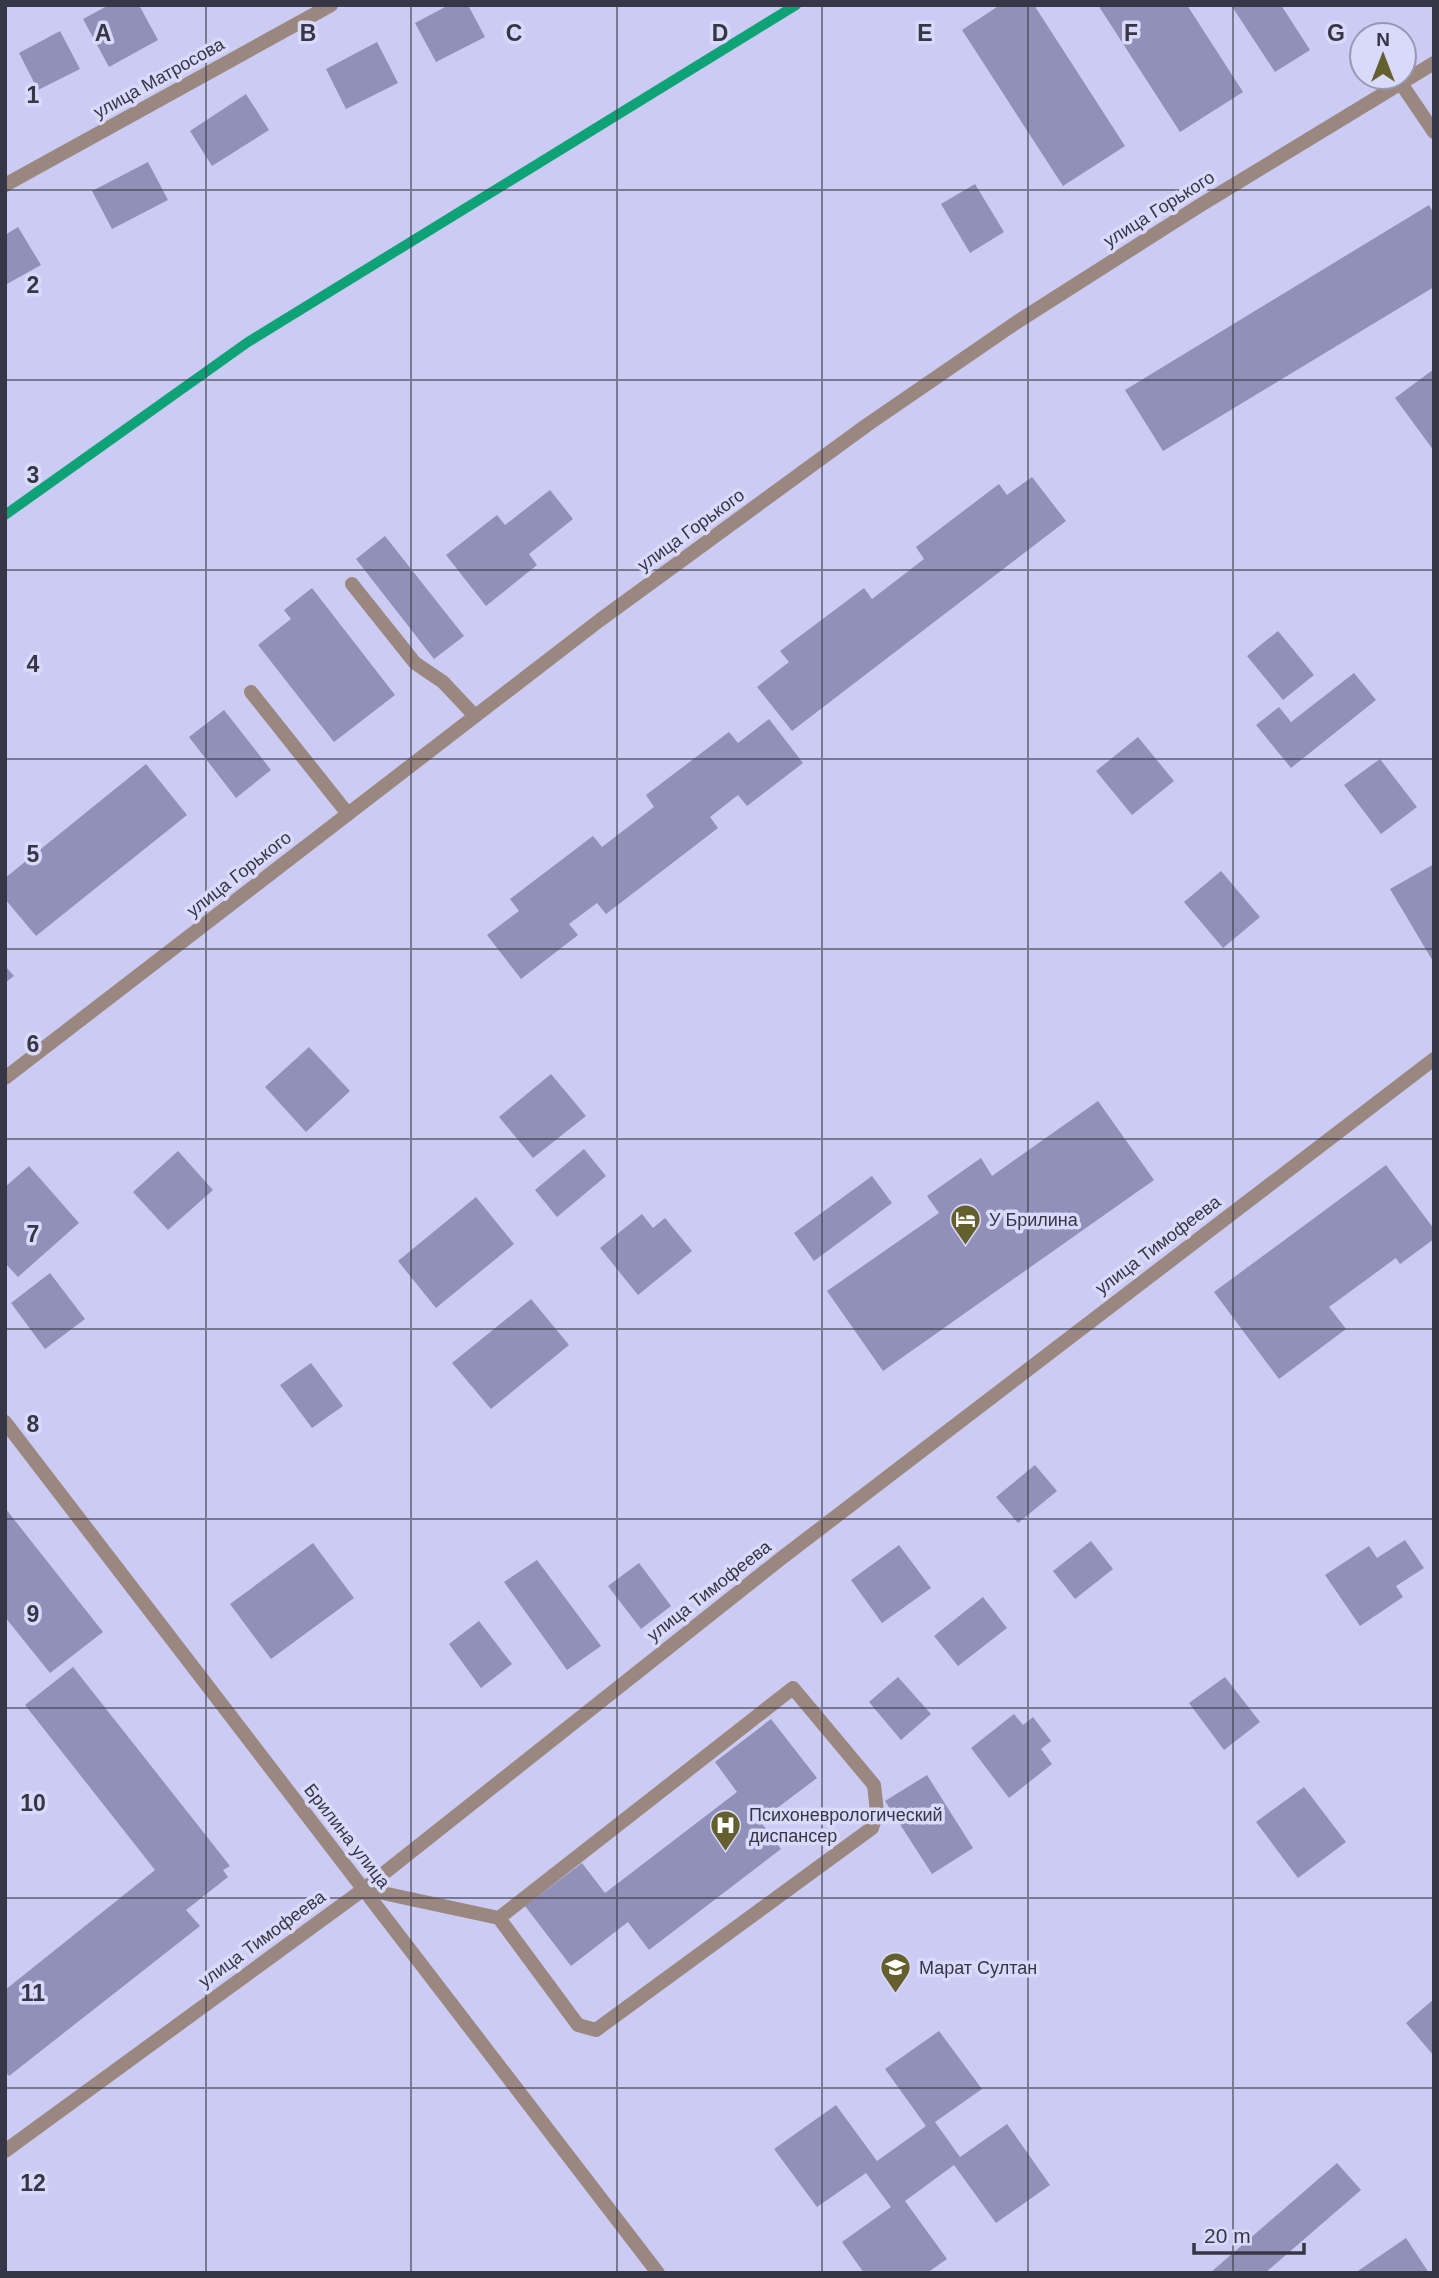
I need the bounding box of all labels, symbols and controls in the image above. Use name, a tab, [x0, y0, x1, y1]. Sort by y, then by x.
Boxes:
text: A	[95, 20, 111, 46]
text: B	[300, 20, 316, 46]
text: C	[506, 20, 522, 46]
text: D	[712, 20, 728, 46]
text: E	[917, 20, 933, 46]
text: F	[1124, 20, 1138, 46]
text: G	[1327, 20, 1345, 46]
north arrow	[1348, 21, 1418, 91]
text: N	[1376, 29, 1390, 50]
street label: улица Матросова	[90, 33, 229, 122]
text: 1	[27, 82, 40, 108]
street label: улица Горького	[1100, 167, 1218, 251]
text: 2	[27, 272, 39, 298]
text: 3	[27, 462, 39, 488]
street label: улица Горького	[634, 485, 748, 575]
text: 4	[27, 651, 40, 677]
street label: улица Горького	[183, 827, 295, 921]
text: 5	[27, 841, 40, 867]
text: 6	[27, 1031, 39, 1057]
street label: улица Тимофеева	[1092, 1191, 1225, 1299]
hotel icon: У Брилина	[949, 1203, 983, 1247]
place label: У Брилина	[989, 1210, 1079, 1230]
text: 7	[27, 1221, 39, 1247]
text: 8	[27, 1411, 40, 1437]
street label: улица Тимофеева	[643, 1536, 776, 1645]
text: 9	[27, 1601, 39, 1627]
street label: Брилина улица	[300, 1780, 395, 1893]
text: 10	[20, 1790, 46, 1816]
place label: Психоневрологический диспансер	[749, 1805, 943, 1846]
hospital icon: Психоневрологический диспансер	[709, 1808, 743, 1852]
street label: улица Тимофеева	[195, 1886, 330, 1992]
school or university icon: Марат Султан	[879, 1951, 913, 1995]
place label: Марат Султан	[919, 1958, 1037, 1978]
text: 11	[21, 1980, 45, 2006]
text: 12	[20, 2170, 46, 2196]
scale bar	[1194, 2212, 1304, 2256]
text: 20 m	[1204, 2224, 1251, 2247]

